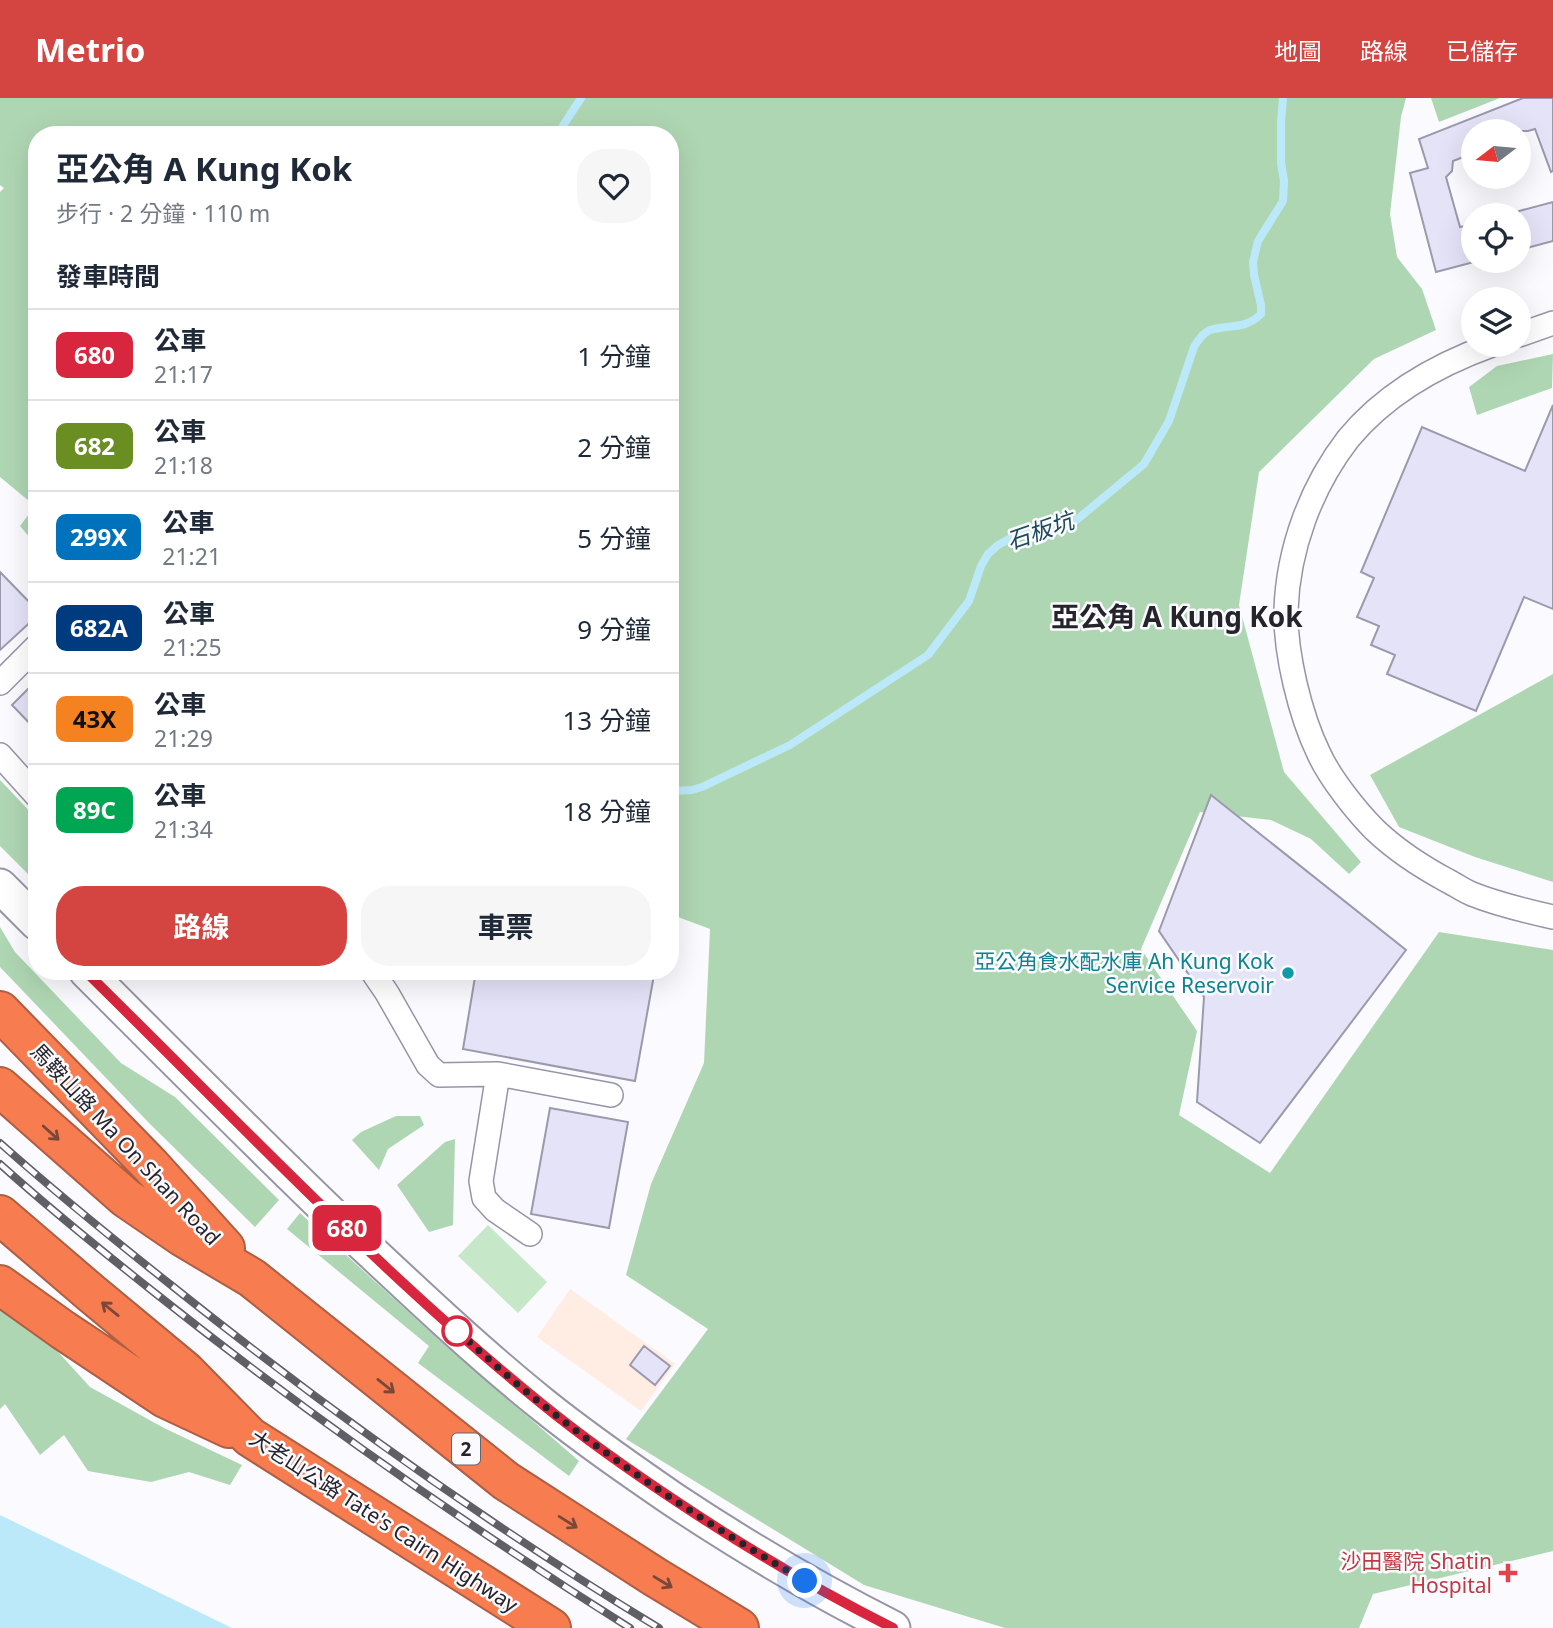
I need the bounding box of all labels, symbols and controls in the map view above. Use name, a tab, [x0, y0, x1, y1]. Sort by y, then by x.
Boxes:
text: Metrio	[35, 27, 145, 72]
text: 地圖	[1274, 34, 1322, 67]
text: 路線	[1360, 34, 1408, 67]
text: 已儲存	[1446, 34, 1518, 67]
north arrow	[1461, 119, 1531, 189]
map controls	[1461, 119, 1531, 357]
text: 亞公角 A Kung Kok	[56, 146, 352, 191]
button: heart	[577, 149, 651, 223]
text: 步行 · 2 分鐘 · 110 m	[56, 197, 270, 229]
button: locate	[1461, 203, 1531, 273]
text: 發車時間	[56, 258, 160, 294]
button: layers	[1461, 287, 1531, 357]
text: 公車	[154, 322, 206, 358]
text: 680	[74, 338, 115, 371]
text: 1 分鐘	[577, 338, 651, 374]
text: 21:17	[154, 358, 213, 390]
text: 公車	[154, 413, 206, 449]
text: 682	[74, 429, 115, 462]
text: 2 分鐘	[577, 429, 651, 465]
text: 21:18	[154, 449, 213, 481]
water label: 石板坑	[1002, 503, 1081, 556]
text: 公車	[162, 504, 214, 540]
text: 299X	[70, 520, 127, 553]
text: 5 分鐘	[577, 520, 651, 556]
text: 21:21	[162, 540, 221, 572]
text: 公車	[163, 595, 215, 631]
district label: 亞公角 A Kung Kok	[1051, 597, 1303, 635]
text: 682A	[70, 611, 128, 644]
text: 9 分鐘	[577, 611, 651, 647]
text: 21:25	[163, 631, 222, 663]
text: 公車	[154, 686, 206, 722]
text: 43X	[73, 702, 116, 735]
text: 13 分鐘	[562, 702, 651, 738]
text: 21:29	[154, 722, 213, 754]
text: 公車	[154, 777, 206, 813]
text: 89C	[73, 793, 116, 826]
text: 18 分鐘	[562, 793, 651, 829]
text: 21:34	[154, 813, 213, 845]
button: 路線	[56, 886, 347, 966]
button: 車票	[361, 886, 651, 966]
place label: 亞公角食水配水庫 Ah Kung Kok Service Reservoir	[974, 947, 1275, 999]
marker: 亞公角食水配水庫 Ah Kung Kok Service Reservoir	[1280, 965, 1296, 981]
street label: 馬鞍山路 Ma On Shan Road	[25, 1037, 227, 1251]
one-way arrow	[42, 1125, 60, 1141]
line badge: 680	[307, 1205, 387, 1251]
text: 680	[326, 1211, 368, 1244]
one-way arrow	[101, 1301, 119, 1317]
unlabelled marker	[442, 1316, 472, 1346]
one-way arrow	[377, 1378, 395, 1393]
street label: 大老山公路 Tate's Cairn Highway	[244, 1424, 524, 1619]
road number: 2	[452, 1434, 480, 1464]
one-way arrow	[558, 1515, 577, 1530]
place label: 沙田醫院 Shatin Hospital	[1340, 1547, 1492, 1599]
your location	[787, 1563, 822, 1598]
marker: 沙田醫院 Shatin Hospital	[1498, 1563, 1518, 1583]
one-way arrow	[653, 1576, 673, 1590]

